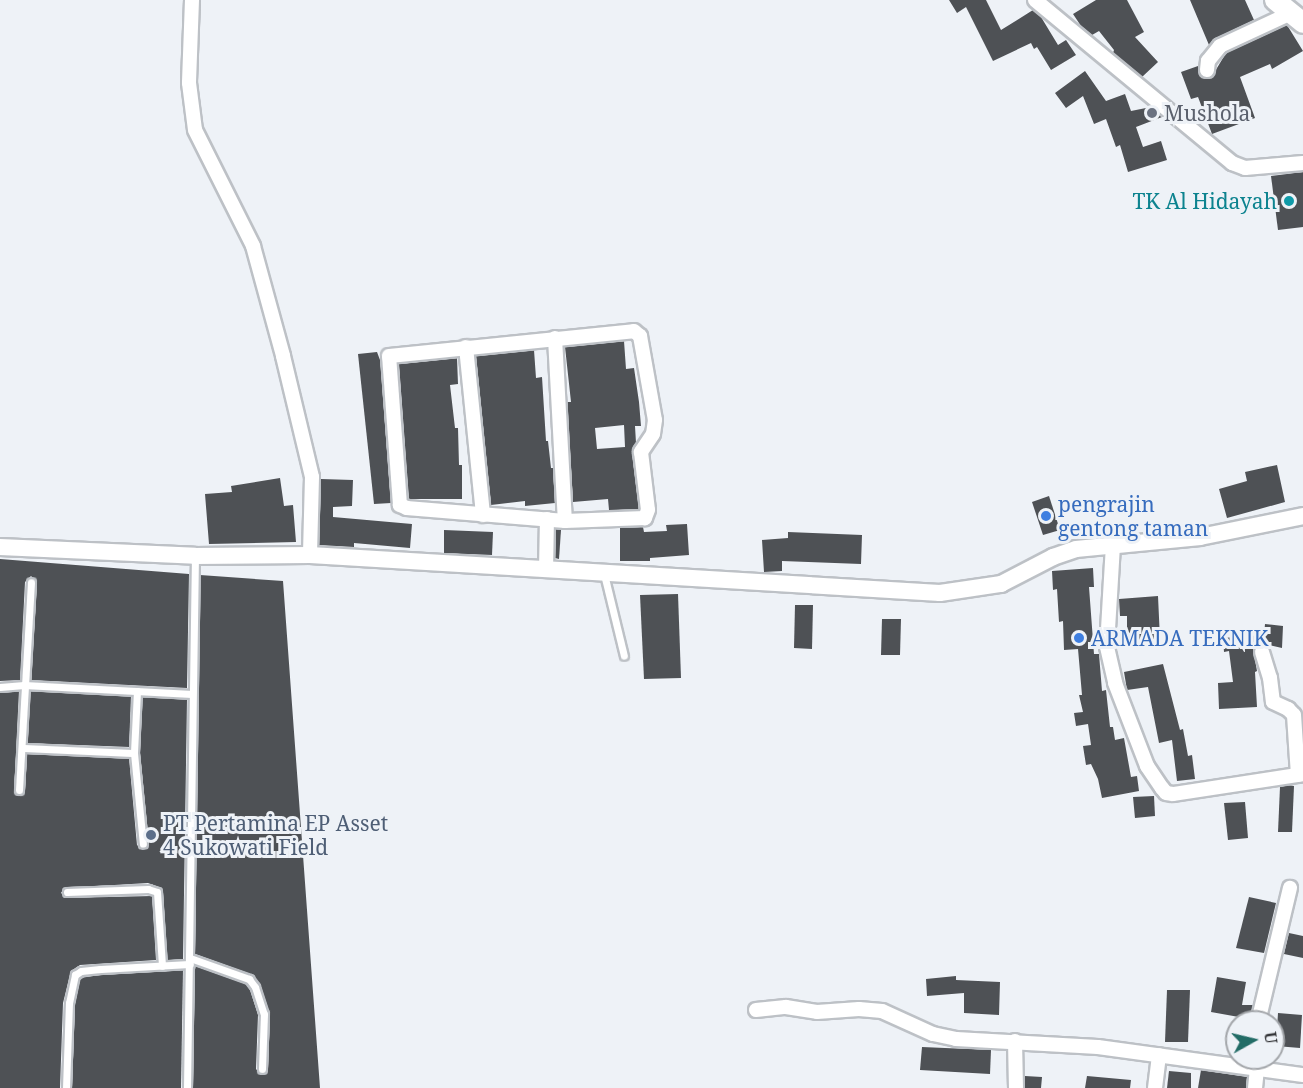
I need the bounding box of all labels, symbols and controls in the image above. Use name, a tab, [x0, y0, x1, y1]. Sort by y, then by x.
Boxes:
place label: Mushola	[1164, 100, 1250, 126]
marker: Mushola	[1145, 106, 1159, 120]
place label: TK Al Hidayah	[1132, 188, 1277, 214]
marker: TK Al Hidayah	[1282, 194, 1296, 208]
place label: pengrajin gentong taman	[1058, 491, 1208, 541]
marker: pengrajin gentong taman	[1039, 509, 1053, 523]
place label: ARMADA TEKNIK	[1091, 625, 1268, 651]
marker: ARMADA TEKNIK	[1072, 631, 1086, 645]
place label: PT Pertamina EP Asset 4 Sukowati Field	[163, 810, 388, 860]
marker: PT Pertamina EP Asset 4 Sukowati Field	[144, 828, 158, 842]
north arrow	[1225, 1010, 1285, 1070]
text: U	[1259, 1030, 1283, 1045]

